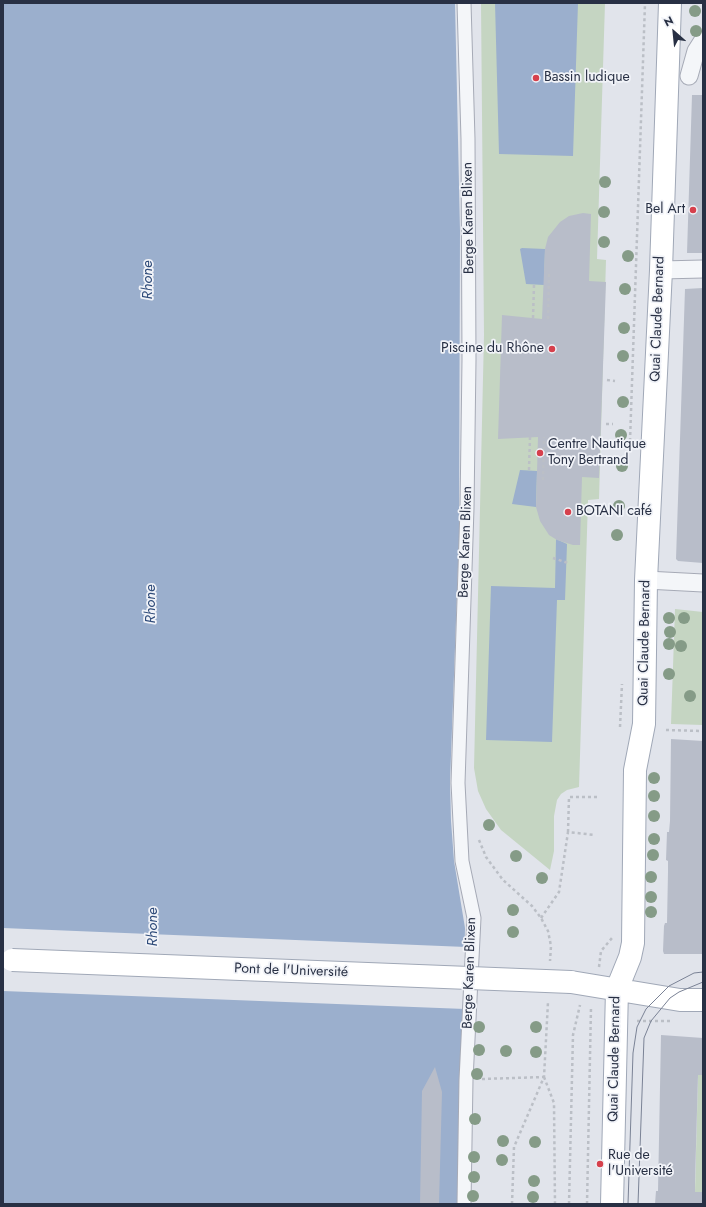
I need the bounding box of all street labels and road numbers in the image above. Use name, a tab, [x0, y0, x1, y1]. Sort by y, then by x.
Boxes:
street label: Berge Karen Blixen	[460, 162, 478, 274]
street label: Quai Claude Bernard	[647, 256, 669, 382]
street label: Berge Karen Blixen	[456, 486, 476, 598]
street label: Quai Claude Bernard	[636, 580, 654, 706]
street label: Berge Karen Blixen	[460, 917, 480, 1029]
street label: Pont de l'Université	[234, 961, 348, 981]
street label: Quai Claude Bernard	[606, 996, 624, 1122]

